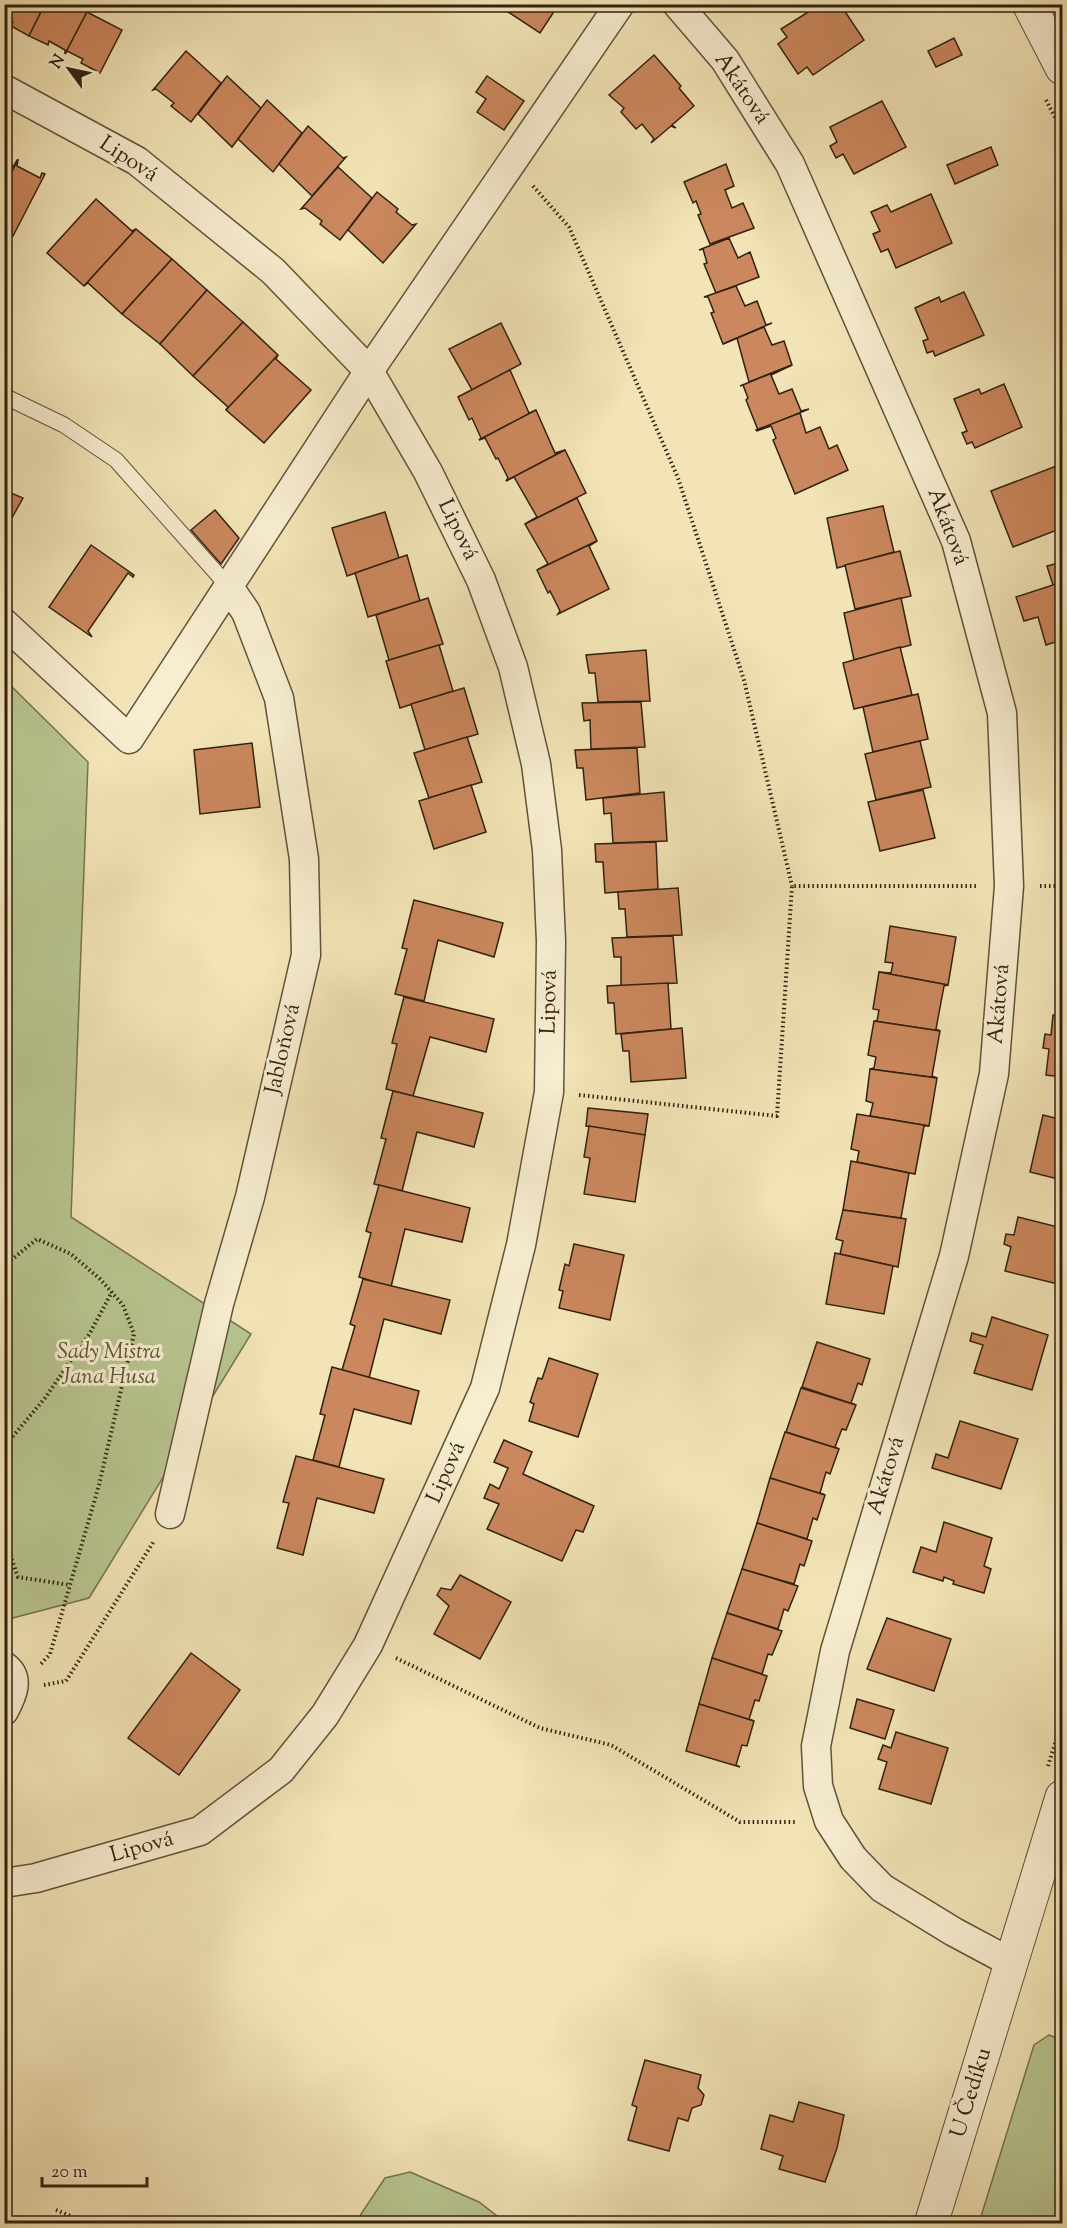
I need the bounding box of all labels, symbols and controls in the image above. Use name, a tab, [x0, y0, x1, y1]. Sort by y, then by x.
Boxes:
north arrow	[39, 39, 99, 99]
street label: Akátová	[705, 47, 777, 131]
text: N	[45, 50, 72, 74]
street label: Lipová	[92, 129, 164, 191]
street label: Akátová	[918, 484, 976, 570]
street label: Lipová	[428, 494, 486, 566]
street label: Akátová	[981, 963, 1019, 1045]
street label: Lipová	[533, 969, 567, 1035]
street label: Jabloňová	[258, 1001, 310, 1098]
park label: Sady Mistra Jana Husa	[57, 1337, 161, 1394]
street label: Akátová	[860, 1433, 914, 1519]
street label: Lipová	[419, 1437, 475, 1509]
street label: Lipová	[107, 1824, 177, 1872]
street label: U Čedíku	[942, 2043, 1001, 2142]
scale bar	[42, 2150, 147, 2188]
text: 20 m	[51, 2160, 88, 2186]

